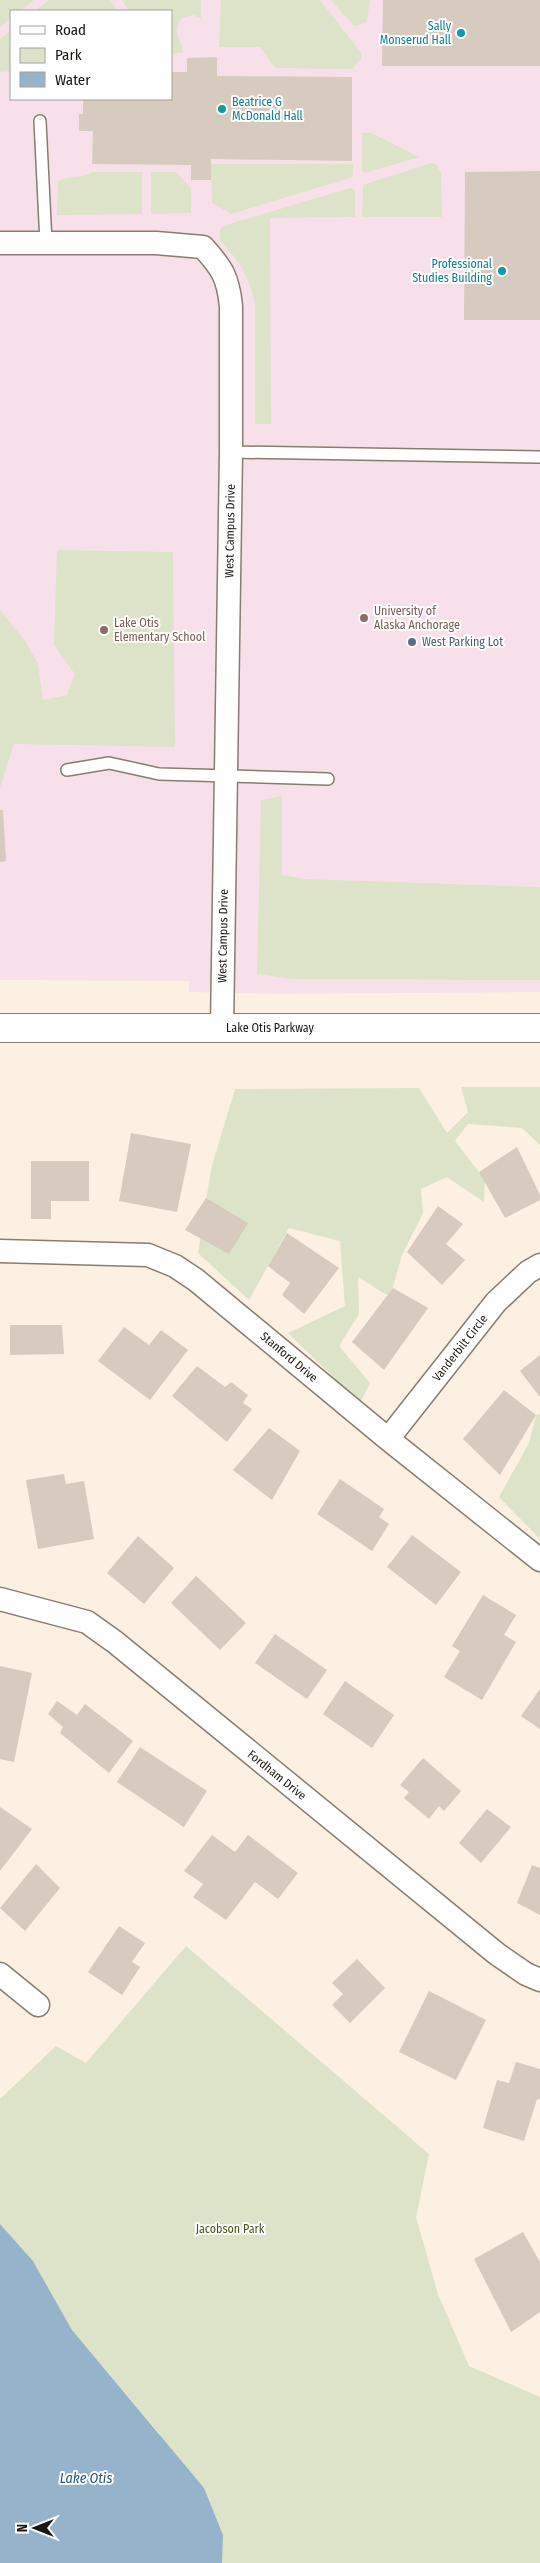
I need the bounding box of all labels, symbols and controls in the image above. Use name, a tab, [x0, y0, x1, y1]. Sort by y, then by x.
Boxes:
legend	[10, 10, 172, 100]
place label: Sally Monserud Hall	[380, 19, 452, 47]
text: Road	[55, 21, 86, 39]
marker: Sally Monserud Hall	[455, 27, 467, 39]
text: Park	[55, 46, 82, 64]
text: Water	[55, 71, 91, 89]
place label: Beatrice G McDonald Hall	[232, 95, 303, 123]
marker: Beatrice G McDonald Hall	[216, 103, 228, 115]
place label: Professional Studies Building	[412, 257, 492, 285]
marker: Professional Studies Building	[496, 265, 508, 277]
street label: West Campus Drive	[222, 484, 238, 578]
place label: University of Alaska Anchorage	[374, 604, 460, 632]
marker: University of Alaska Anchorage	[358, 612, 370, 624]
place label: Lake Otis Elementary School	[114, 616, 205, 644]
marker: Lake Otis Elementary School	[98, 624, 110, 636]
place label: West Parking Lot	[422, 635, 503, 649]
marker: West Parking Lot	[406, 636, 418, 648]
street label: West Campus Drive	[215, 889, 231, 983]
street label: Lake Otis Parkway	[226, 1021, 315, 1035]
street label: Vanderbilt Circle	[430, 1312, 490, 1384]
street label: Stanford Drive	[258, 1329, 321, 1385]
street label: Fordham Drive	[245, 1747, 309, 1803]
park label: Jacobson Park	[196, 2222, 265, 2236]
water label: Lake Otis	[60, 2470, 112, 2487]
north arrow	[10, 2503, 60, 2553]
text: N	[14, 2524, 31, 2532]

